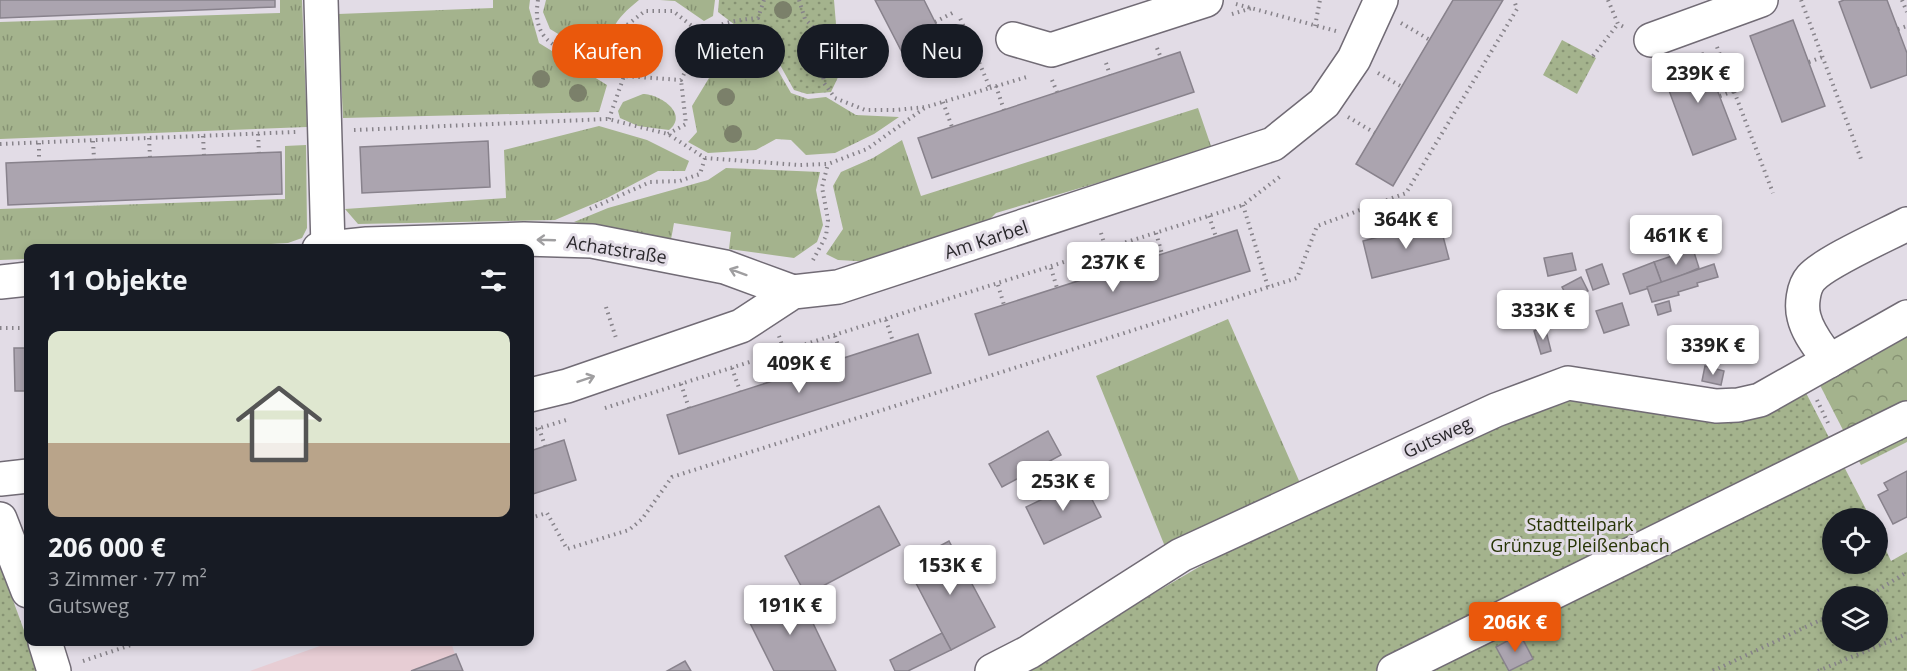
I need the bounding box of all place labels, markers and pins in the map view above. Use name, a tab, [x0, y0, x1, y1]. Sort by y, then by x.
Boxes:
pin: 239K €	[1649, 53, 1747, 104]
pin: 364K €	[1357, 199, 1455, 250]
pin: 461K €	[1627, 215, 1725, 266]
pin: 237K €	[1064, 242, 1162, 293]
pin: 333K €	[1494, 290, 1592, 341]
pin: 339K €	[1664, 325, 1762, 376]
pin: 409K €	[750, 343, 848, 394]
pin: 253K €	[1014, 461, 1112, 512]
pin: 153K €	[901, 545, 999, 596]
pin: 191K €	[741, 585, 839, 636]
pin: 206K €	[1466, 602, 1564, 653]

